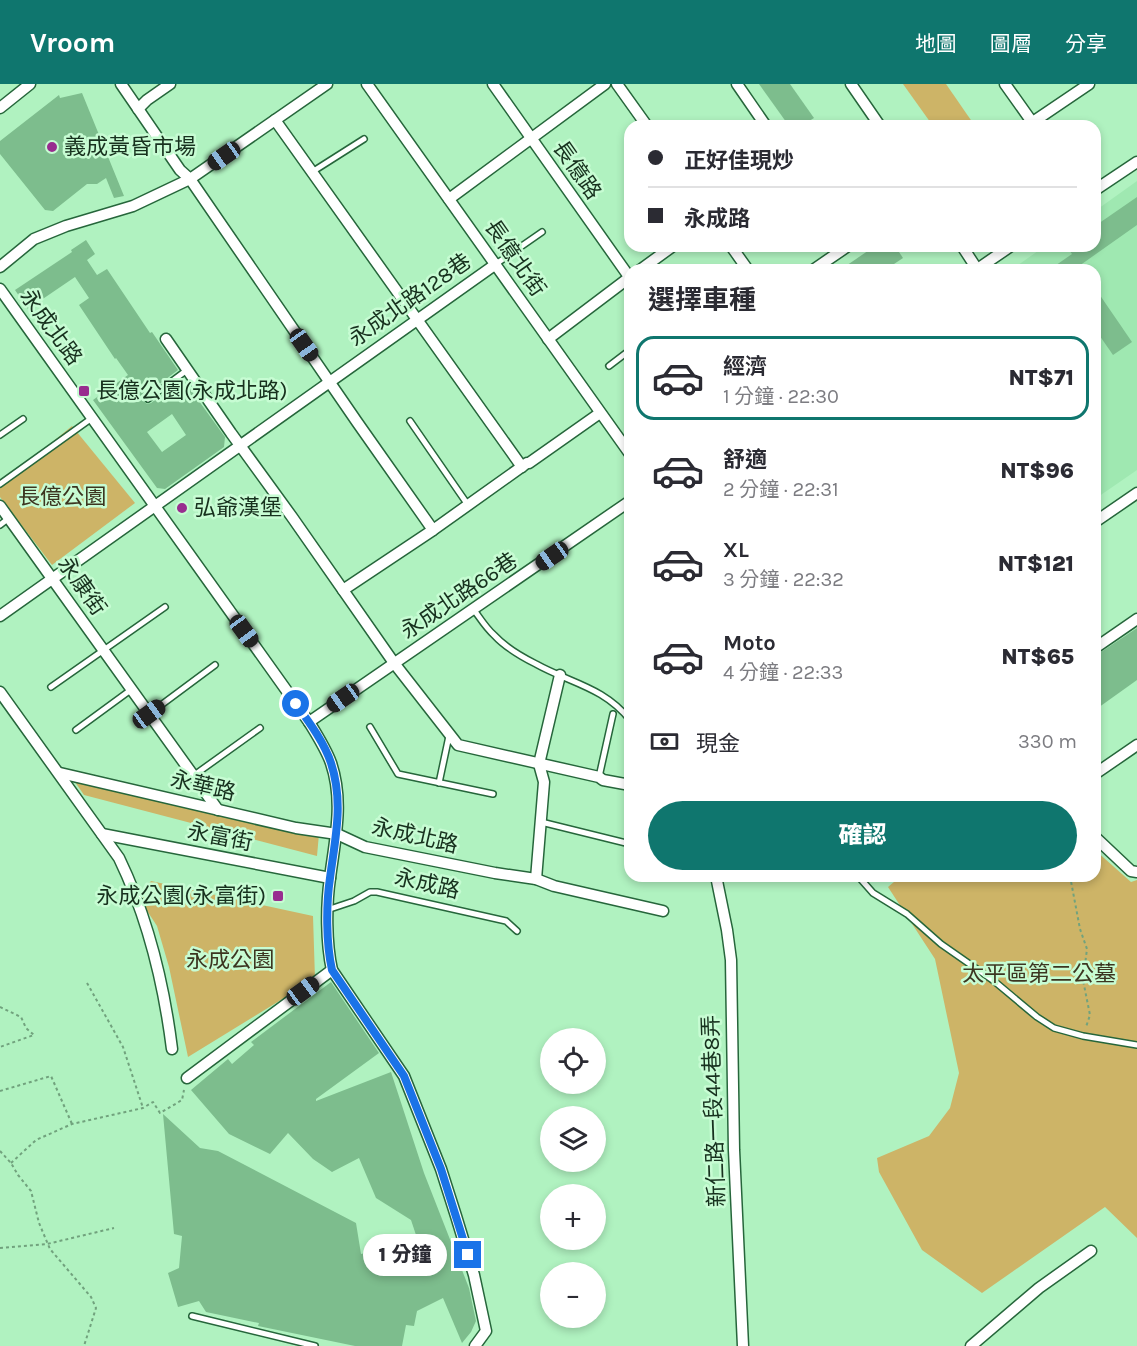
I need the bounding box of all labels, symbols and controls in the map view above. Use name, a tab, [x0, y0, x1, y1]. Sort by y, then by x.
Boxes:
text: Vroom	[30, 26, 115, 59]
text: 地圖	[915, 32, 957, 56]
text: 圖層	[990, 32, 1032, 56]
text: 分享	[1065, 32, 1107, 56]
place label: 義成黃昏市場	[64, 134, 196, 160]
street label: 長億路	[547, 136, 607, 204]
car	[204, 138, 244, 174]
marker: 義成黃昏市場	[45, 140, 59, 154]
text: 正好佳現炒	[684, 148, 794, 174]
text: 永成路	[684, 206, 750, 232]
street label: 長億北街	[479, 214, 551, 302]
street label: 永成北路128巷	[344, 248, 476, 352]
street label: 永成北路	[15, 284, 87, 370]
text: 選擇車種	[648, 284, 756, 316]
car	[286, 325, 322, 365]
icon: car	[651, 351, 705, 405]
text: 經濟	[723, 354, 767, 380]
text: NT$71	[1009, 365, 1074, 391]
place label: 長億公園(永成北路)	[96, 378, 288, 404]
marker: 長億公園(永成北路)	[77, 384, 91, 398]
text: 1 分鐘 · 22:30	[723, 385, 839, 408]
icon: car	[651, 444, 705, 498]
text: 舒適	[723, 447, 767, 473]
text: NT$96	[1000, 458, 1074, 484]
text: 2 分鐘 · 22:31	[723, 478, 839, 501]
park label: 長億公園	[18, 484, 106, 510]
place label: 弘爺漢堡	[194, 495, 282, 521]
marker: 弘爺漢堡	[175, 501, 189, 515]
icon: car	[651, 537, 705, 591]
text: XL	[723, 537, 749, 563]
car	[532, 538, 572, 574]
street label: 永成北路66巷	[396, 547, 522, 645]
text: NT$121	[998, 551, 1074, 577]
street label: 永康街	[52, 552, 112, 620]
text: 3 分鐘 · 22:32	[723, 568, 844, 591]
car	[226, 611, 262, 651]
icon: car	[651, 630, 705, 684]
text: Moto	[723, 630, 776, 656]
text: NT$65	[1001, 644, 1074, 670]
text: 4 分鐘 · 22:33	[723, 661, 843, 684]
car	[323, 680, 363, 716]
route start	[282, 690, 309, 717]
car	[129, 696, 169, 732]
icon: cash	[648, 725, 681, 758]
text: 330 m	[1018, 730, 1077, 753]
text: 現金	[696, 731, 740, 757]
street label: 永華路	[168, 766, 238, 806]
button: 確認	[648, 801, 1077, 870]
street label: 永成北路	[369, 813, 461, 859]
street label: 永富街	[185, 818, 255, 856]
street label: 永成路	[392, 864, 462, 904]
place label: 永成公園(永富街)	[96, 883, 266, 909]
marker: 永成公園(永富街)	[271, 889, 285, 903]
park label: 永成公園	[186, 947, 274, 973]
park label: 太平區第二公墓	[962, 961, 1116, 987]
car	[283, 973, 323, 1009]
street label: 新仁路一段44巷8弄	[698, 1015, 730, 1207]
map controls	[540, 1028, 606, 1328]
button: locate	[540, 1028, 606, 1094]
button: layers	[540, 1106, 606, 1172]
button: +	[540, 1184, 606, 1250]
callout: 1 分鐘	[363, 1234, 447, 1276]
route end	[454, 1241, 481, 1268]
text: 1 分鐘	[378, 1243, 432, 1266]
button: −	[540, 1262, 606, 1328]

